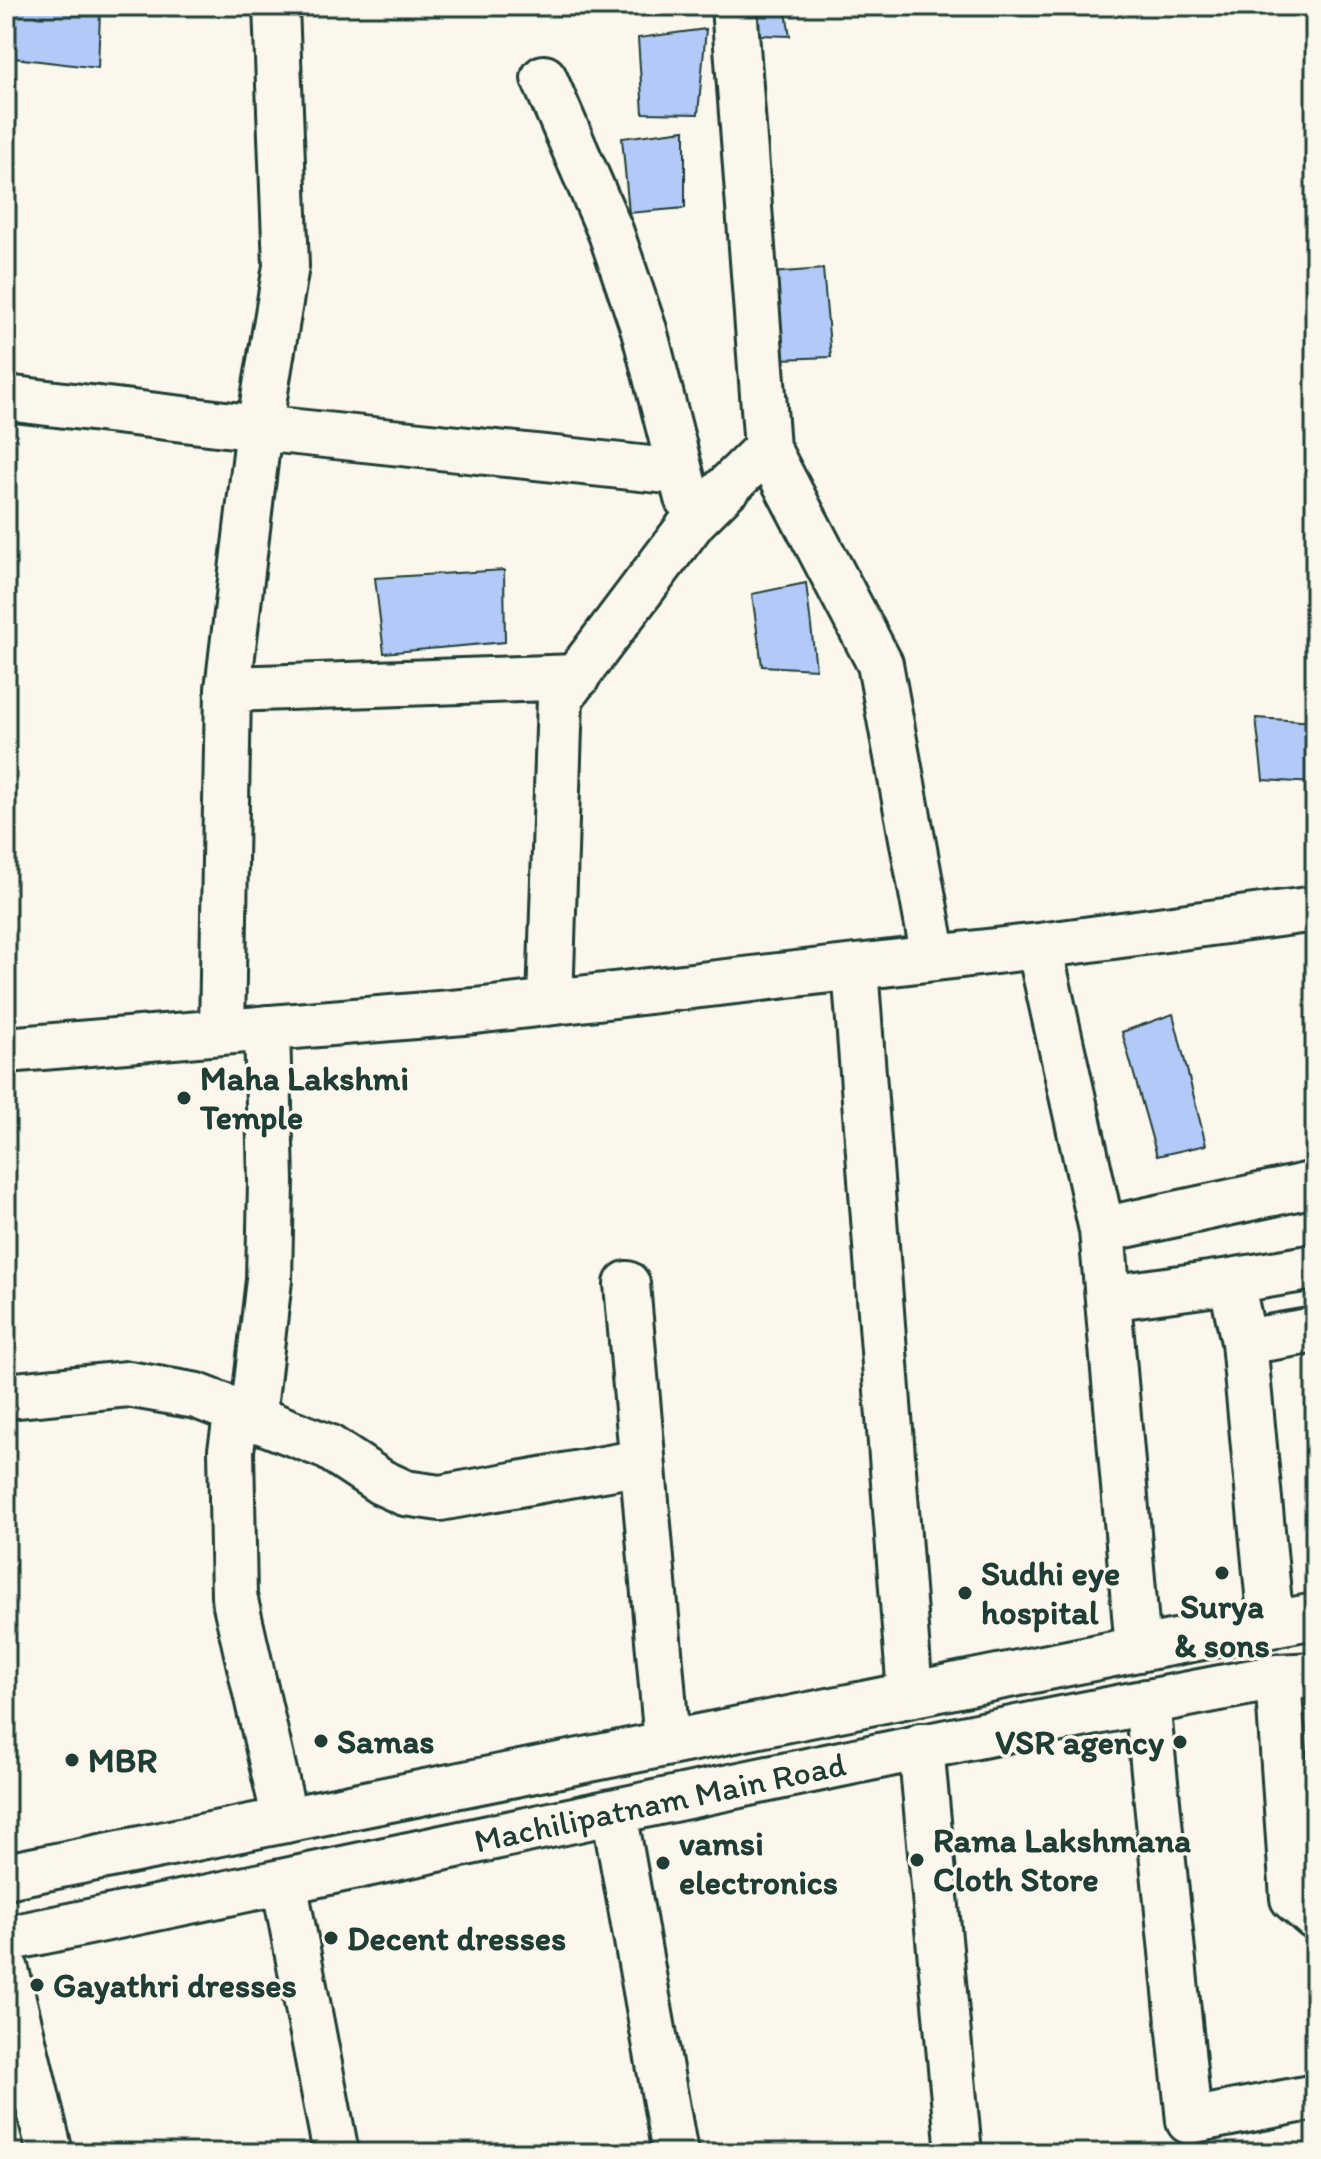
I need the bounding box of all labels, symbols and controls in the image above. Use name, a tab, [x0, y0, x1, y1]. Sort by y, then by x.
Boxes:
place label: Maha Lakshmi Temple	[199, 1058, 409, 1138]
marker: Maha Lakshmi Temple	[175, 1089, 193, 1107]
place label: Sudhi eye hospital	[981, 1553, 1120, 1633]
marker: Surya & sons	[1213, 1564, 1231, 1582]
marker: Sudhi eye hospital	[956, 1584, 974, 1602]
place label: Surya & sons	[1174, 1586, 1270, 1666]
place label: Samas	[337, 1721, 434, 1762]
place label: VSR agency	[995, 1722, 1165, 1763]
marker: Samas	[312, 1732, 330, 1750]
marker: VSR agency	[1171, 1733, 1189, 1751]
place label: MBR	[88, 1740, 157, 1781]
street label: Machilipatnam Main Road	[470, 1743, 850, 1861]
marker: MBR	[63, 1751, 81, 1769]
place label: Rama Lakshmana Cloth Store	[933, 1820, 1191, 1900]
place label: vamsi electronics	[679, 1823, 838, 1903]
marker: Rama Lakshmana Cloth Store	[908, 1851, 926, 1869]
marker: vamsi electronics	[654, 1854, 672, 1872]
place label: Decent dresses	[347, 1918, 566, 1959]
marker: Decent dresses	[322, 1929, 340, 1947]
place label: Gayathri dresses	[53, 1965, 297, 2006]
marker: Gayathri dresses	[28, 1976, 46, 1994]

